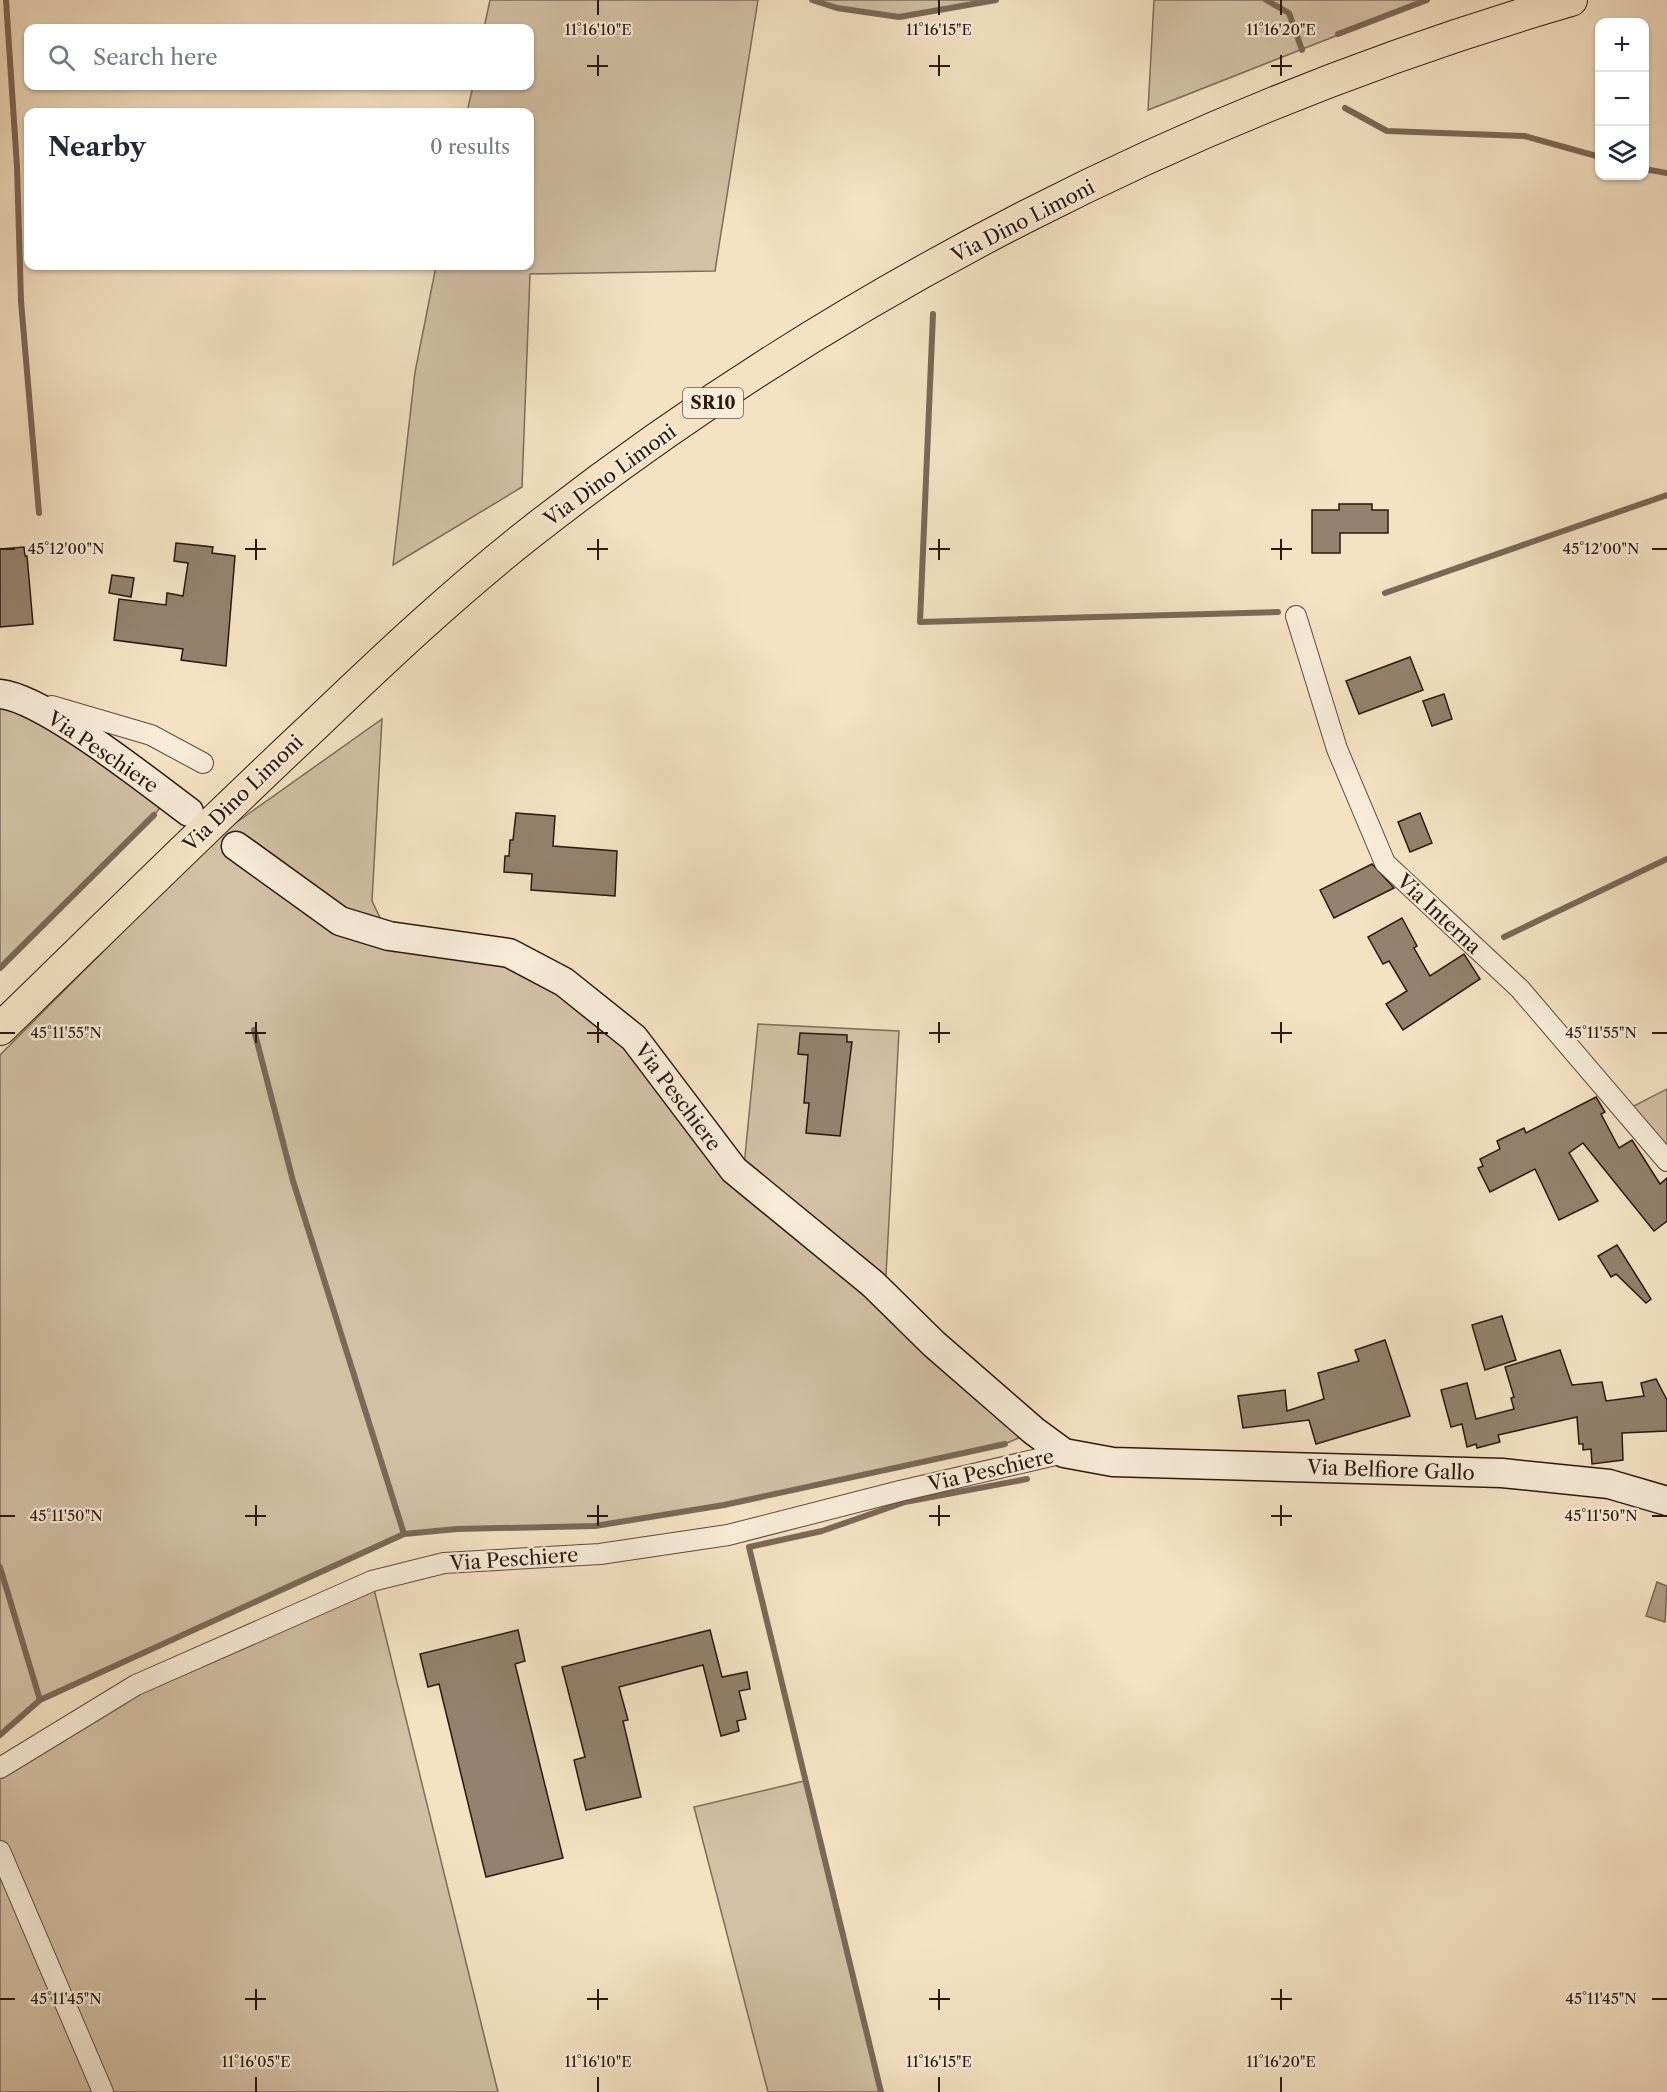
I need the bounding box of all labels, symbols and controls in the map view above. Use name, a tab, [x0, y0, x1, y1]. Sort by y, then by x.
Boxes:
map controls	[1595, 18, 1649, 180]
button: +	[1595, 18, 1649, 72]
text: 11°16'10"E	[564, 20, 632, 39]
text: 11°16'15"E	[906, 20, 972, 39]
text: 11°16'20"E	[1246, 20, 1316, 39]
search box	[24, 24, 534, 90]
icon: search	[45, 41, 78, 74]
text: Search here	[93, 44, 218, 71]
button: −	[1595, 72, 1649, 126]
button: layers	[1595, 126, 1649, 180]
text: Nearby	[48, 131, 146, 163]
text: 0 results	[430, 135, 510, 159]
street label: Via Dino Limoni	[947, 175, 1099, 268]
road number: SR10	[683, 388, 743, 418]
street label: Via Dino Limoni	[539, 419, 681, 532]
text: 45°12'00"N	[28, 539, 104, 558]
text: 45°12'00"N	[1563, 539, 1639, 558]
street label: Via Peschiere	[42, 706, 163, 798]
street label: Via Dino Limoni	[177, 730, 308, 857]
street label: Via Interna	[1391, 868, 1486, 959]
text: 45°11'55"N	[30, 1023, 102, 1042]
text: 45°11'55"N	[1565, 1023, 1637, 1042]
street label: Via Peschiere	[629, 1038, 726, 1156]
street label: Via Peschiere	[925, 1444, 1056, 1496]
street label: Via Belfiore Gallo	[1306, 1455, 1475, 1485]
text: 45°11'50"N	[29, 1506, 103, 1525]
text: 45°11'50"N	[1564, 1506, 1638, 1525]
street label: Via Peschiere	[448, 1543, 579, 1576]
text: 45°11'45"N	[30, 1989, 102, 2008]
text: 45°11'45"N	[1565, 1989, 1637, 2008]
text: 11°16'05"E	[221, 2052, 291, 2071]
text: 11°16'10"E	[564, 2052, 632, 2071]
text: 11°16'15"E	[906, 2052, 972, 2071]
text: 11°16'20"E	[1246, 2052, 1316, 2071]

